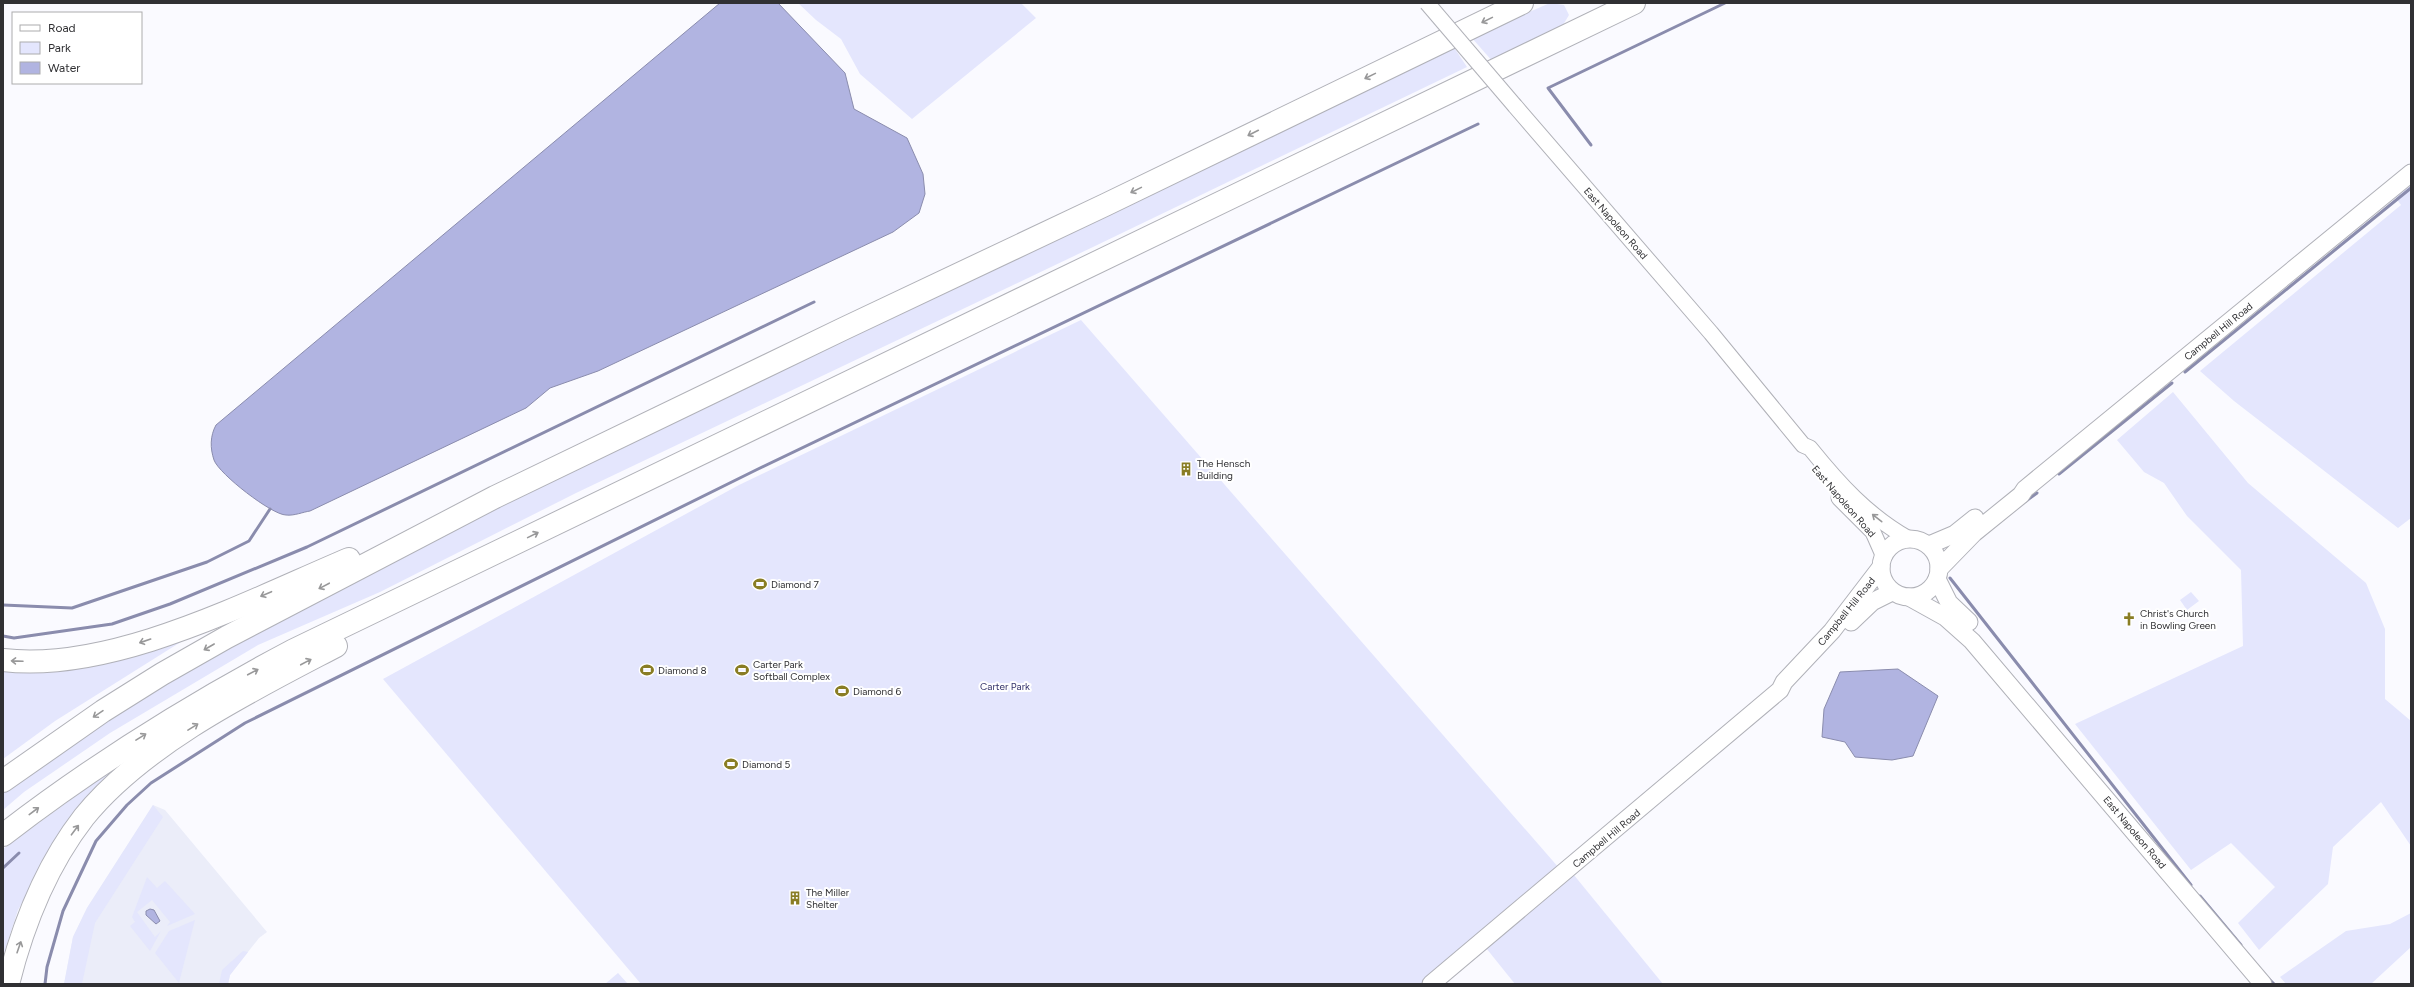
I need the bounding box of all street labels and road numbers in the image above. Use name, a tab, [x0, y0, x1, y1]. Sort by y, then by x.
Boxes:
street label: East Napoleon Road	[1581, 185, 1650, 262]
street label: Campbell Hill Road	[2181, 300, 2255, 363]
street label: East Napoleon Road	[1809, 463, 1878, 540]
street label: Campbell Hill Road	[1815, 574, 1878, 648]
street label: East Napoleon Road	[2100, 793, 2169, 871]
street label: Campbell Hill Road	[1570, 806, 1643, 871]

